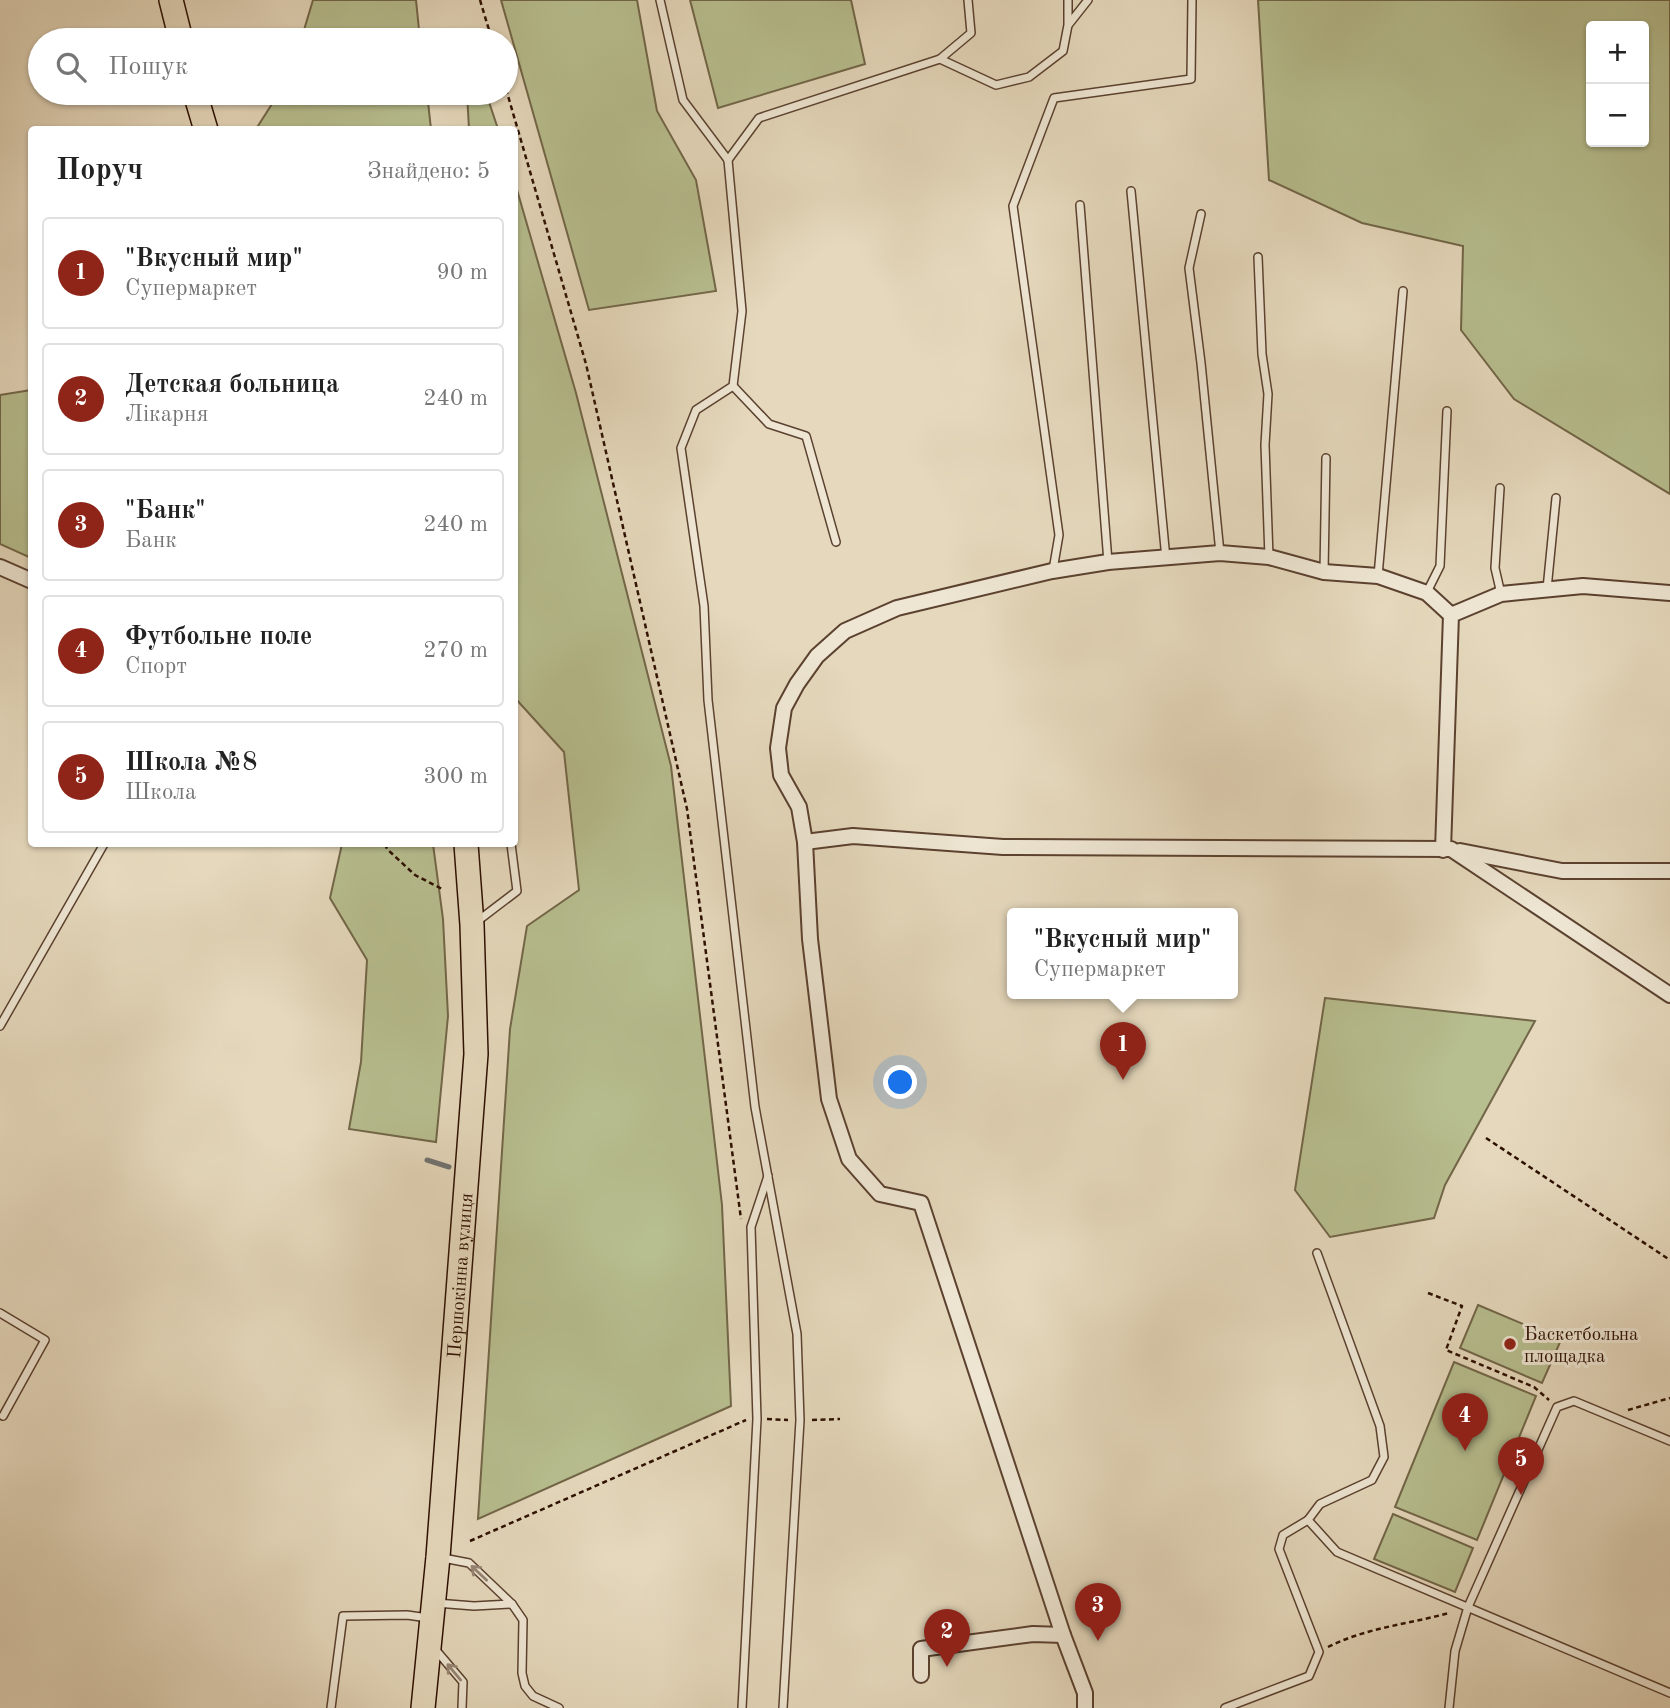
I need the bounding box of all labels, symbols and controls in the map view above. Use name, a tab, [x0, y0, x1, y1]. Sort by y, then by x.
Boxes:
map controls	[1586, 21, 1649, 147]
button: +	[1586, 21, 1649, 84]
search box	[28, 28, 518, 105]
icon: search	[52, 48, 90, 86]
text: Пошук	[108, 54, 188, 80]
button: −	[1586, 84, 1649, 147]
text: Поруч	[56, 156, 143, 186]
text: Знайдено: 5	[367, 160, 490, 183]
text: "Вкусный мир"	[125, 246, 303, 272]
text: 1	[74, 261, 88, 284]
text: 90 m	[437, 261, 488, 284]
text: Супермаркет	[125, 277, 257, 300]
text: Детская больница	[125, 372, 339, 398]
text: 2	[74, 387, 88, 410]
text: 240 m	[423, 387, 488, 410]
text: Лікарня	[125, 403, 209, 426]
text: "Банк"	[125, 498, 206, 524]
text: 3	[74, 513, 88, 536]
text: 240 m	[423, 513, 488, 536]
text: Банк	[125, 529, 177, 552]
text: Футбольне поле	[125, 624, 312, 650]
text: 4	[74, 639, 88, 662]
text: 270 m	[423, 639, 488, 662]
text: Спорт	[125, 655, 187, 678]
text: Школа №8	[125, 750, 257, 776]
text: 5	[74, 765, 88, 788]
text: 300 m	[423, 765, 488, 788]
text: Школа	[125, 781, 196, 804]
popup	[1007, 908, 1238, 999]
text: "Вкусный мир"	[1034, 927, 1211, 953]
text: Супермаркет	[1034, 958, 1166, 981]
pin: 1	[1100, 1022, 1146, 1080]
your location	[883, 1065, 917, 1099]
street label: Першокінна вулиця	[446, 1192, 477, 1359]
place label: Баскетбольна площадка	[1524, 1326, 1639, 1367]
marker: Баскетбольна площадка	[1502, 1336, 1518, 1352]
pin: 4	[1442, 1393, 1488, 1451]
pin: 5	[1498, 1437, 1544, 1495]
one-way arrow	[471, 1564, 488, 1581]
pin: 3	[1075, 1583, 1121, 1641]
pin: 2	[924, 1609, 970, 1667]
one-way arrow	[446, 1663, 462, 1681]

